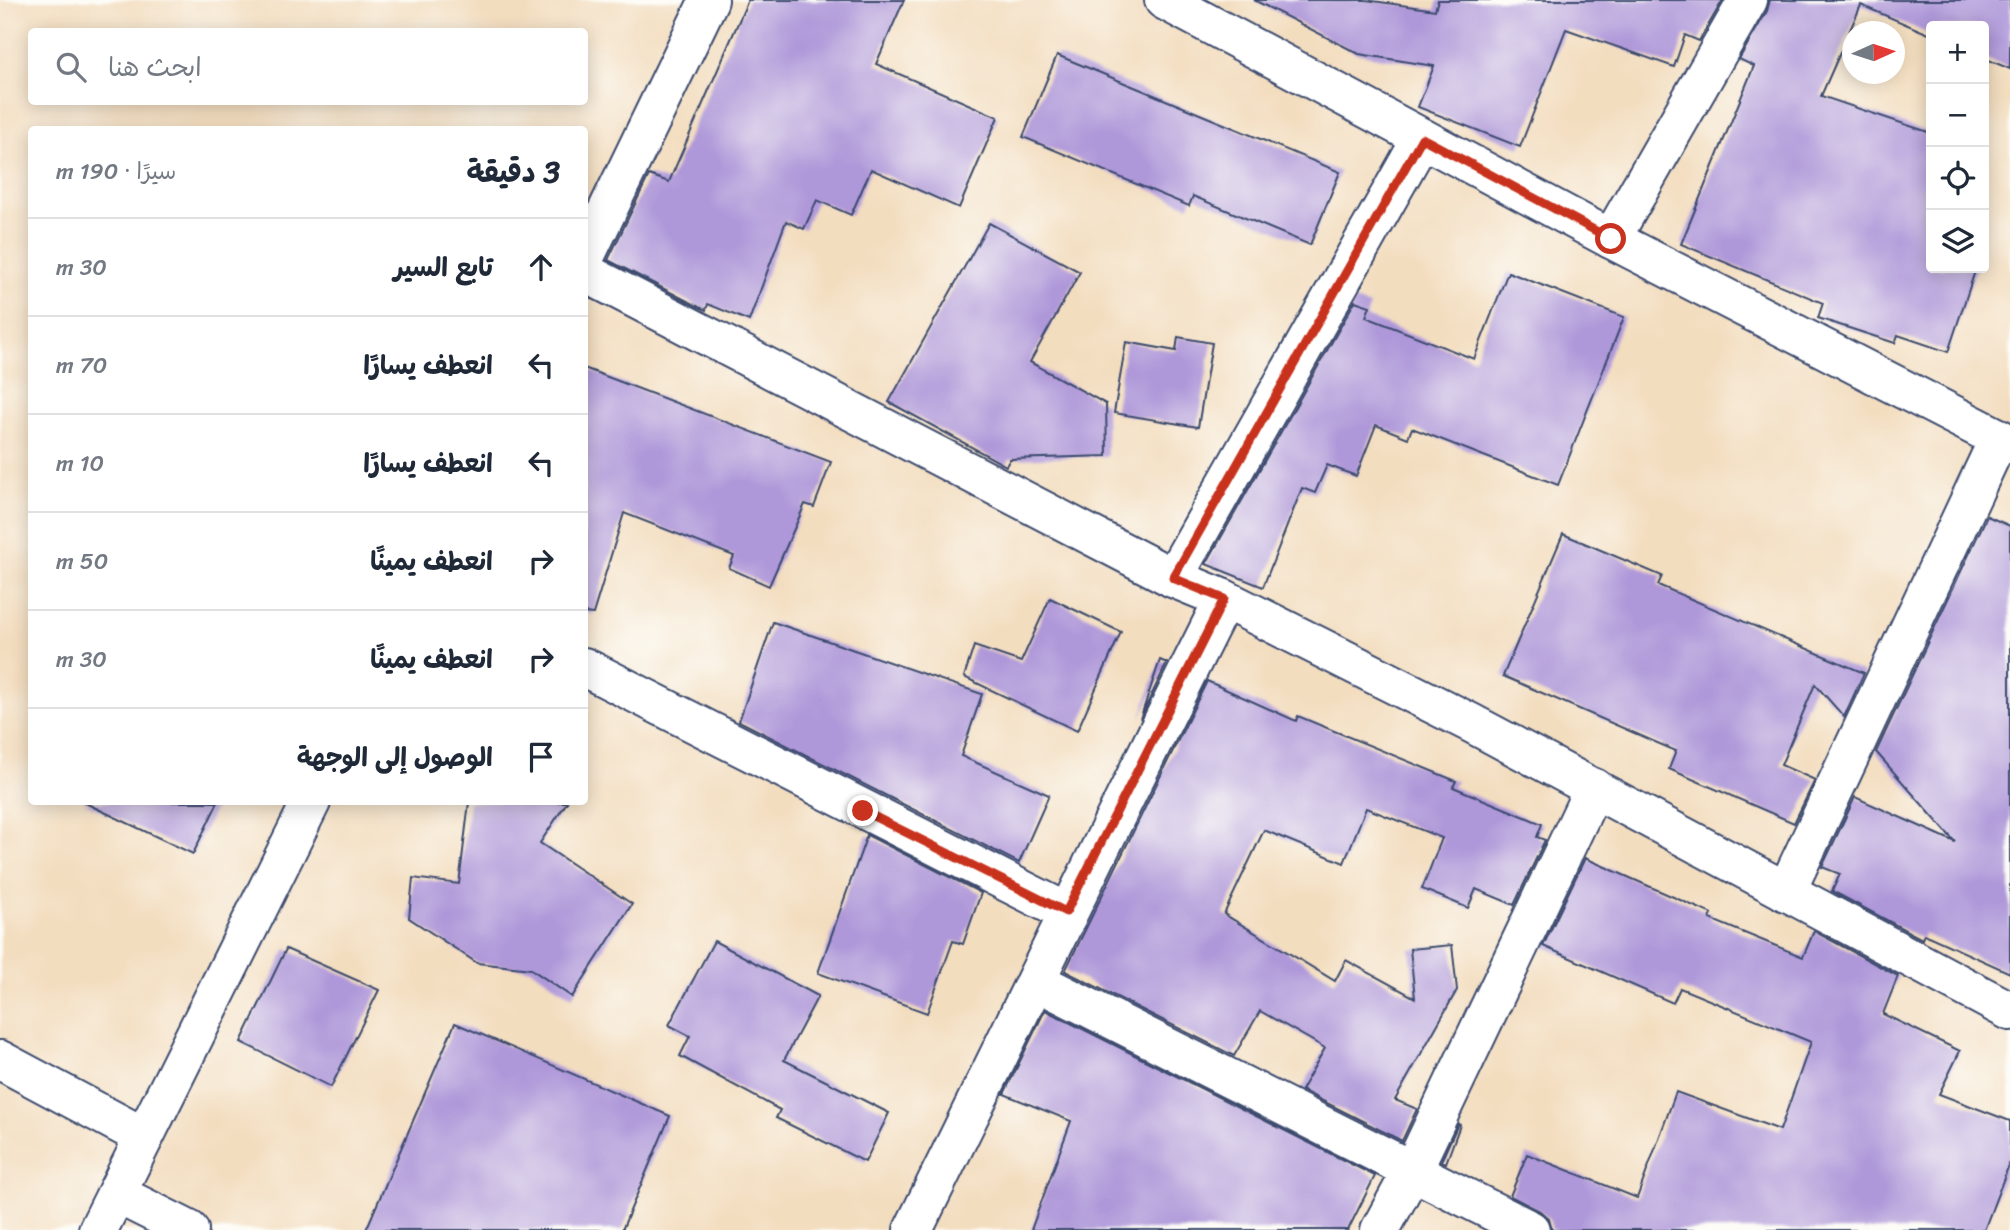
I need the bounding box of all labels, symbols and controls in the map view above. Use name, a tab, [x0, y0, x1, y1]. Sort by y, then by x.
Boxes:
north arrow	[1842, 21, 1905, 84]
map controls	[1926, 21, 1989, 273]
button: +	[1926, 21, 1989, 84]
search box	[28, 28, 588, 105]
text: ابحث هنا	[108, 44, 202, 90]
icon: search	[52, 48, 90, 86]
button: −	[1926, 84, 1989, 147]
text: 3 دقيقة	[467, 145, 560, 199]
button: locate	[1926, 147, 1989, 210]
text: سيرًا · 190 m	[56, 151, 176, 192]
button: layers	[1926, 210, 1989, 273]
route start	[1595, 223, 1626, 254]
text: تابع السير	[394, 244, 493, 290]
text: 30 m	[56, 247, 107, 288]
icon: ahead	[522, 248, 560, 286]
text: انعطف يسارًا	[363, 342, 493, 388]
text: 70 m	[56, 345, 107, 386]
icon: left	[522, 346, 560, 384]
text: انعطف يسارًا	[363, 440, 493, 486]
text: 10 m	[56, 443, 104, 484]
icon: left	[522, 444, 560, 482]
text: انعطف يمينًا	[370, 538, 493, 584]
text: 50 m	[56, 541, 108, 582]
icon: right	[522, 542, 560, 580]
text: انعطف يمينًا	[370, 636, 493, 682]
text: 30 m	[56, 639, 107, 680]
icon: right	[522, 640, 560, 678]
text: الوصول إلى الوجهة	[297, 734, 493, 780]
icon: arrive	[522, 738, 560, 776]
route end	[847, 795, 878, 826]

